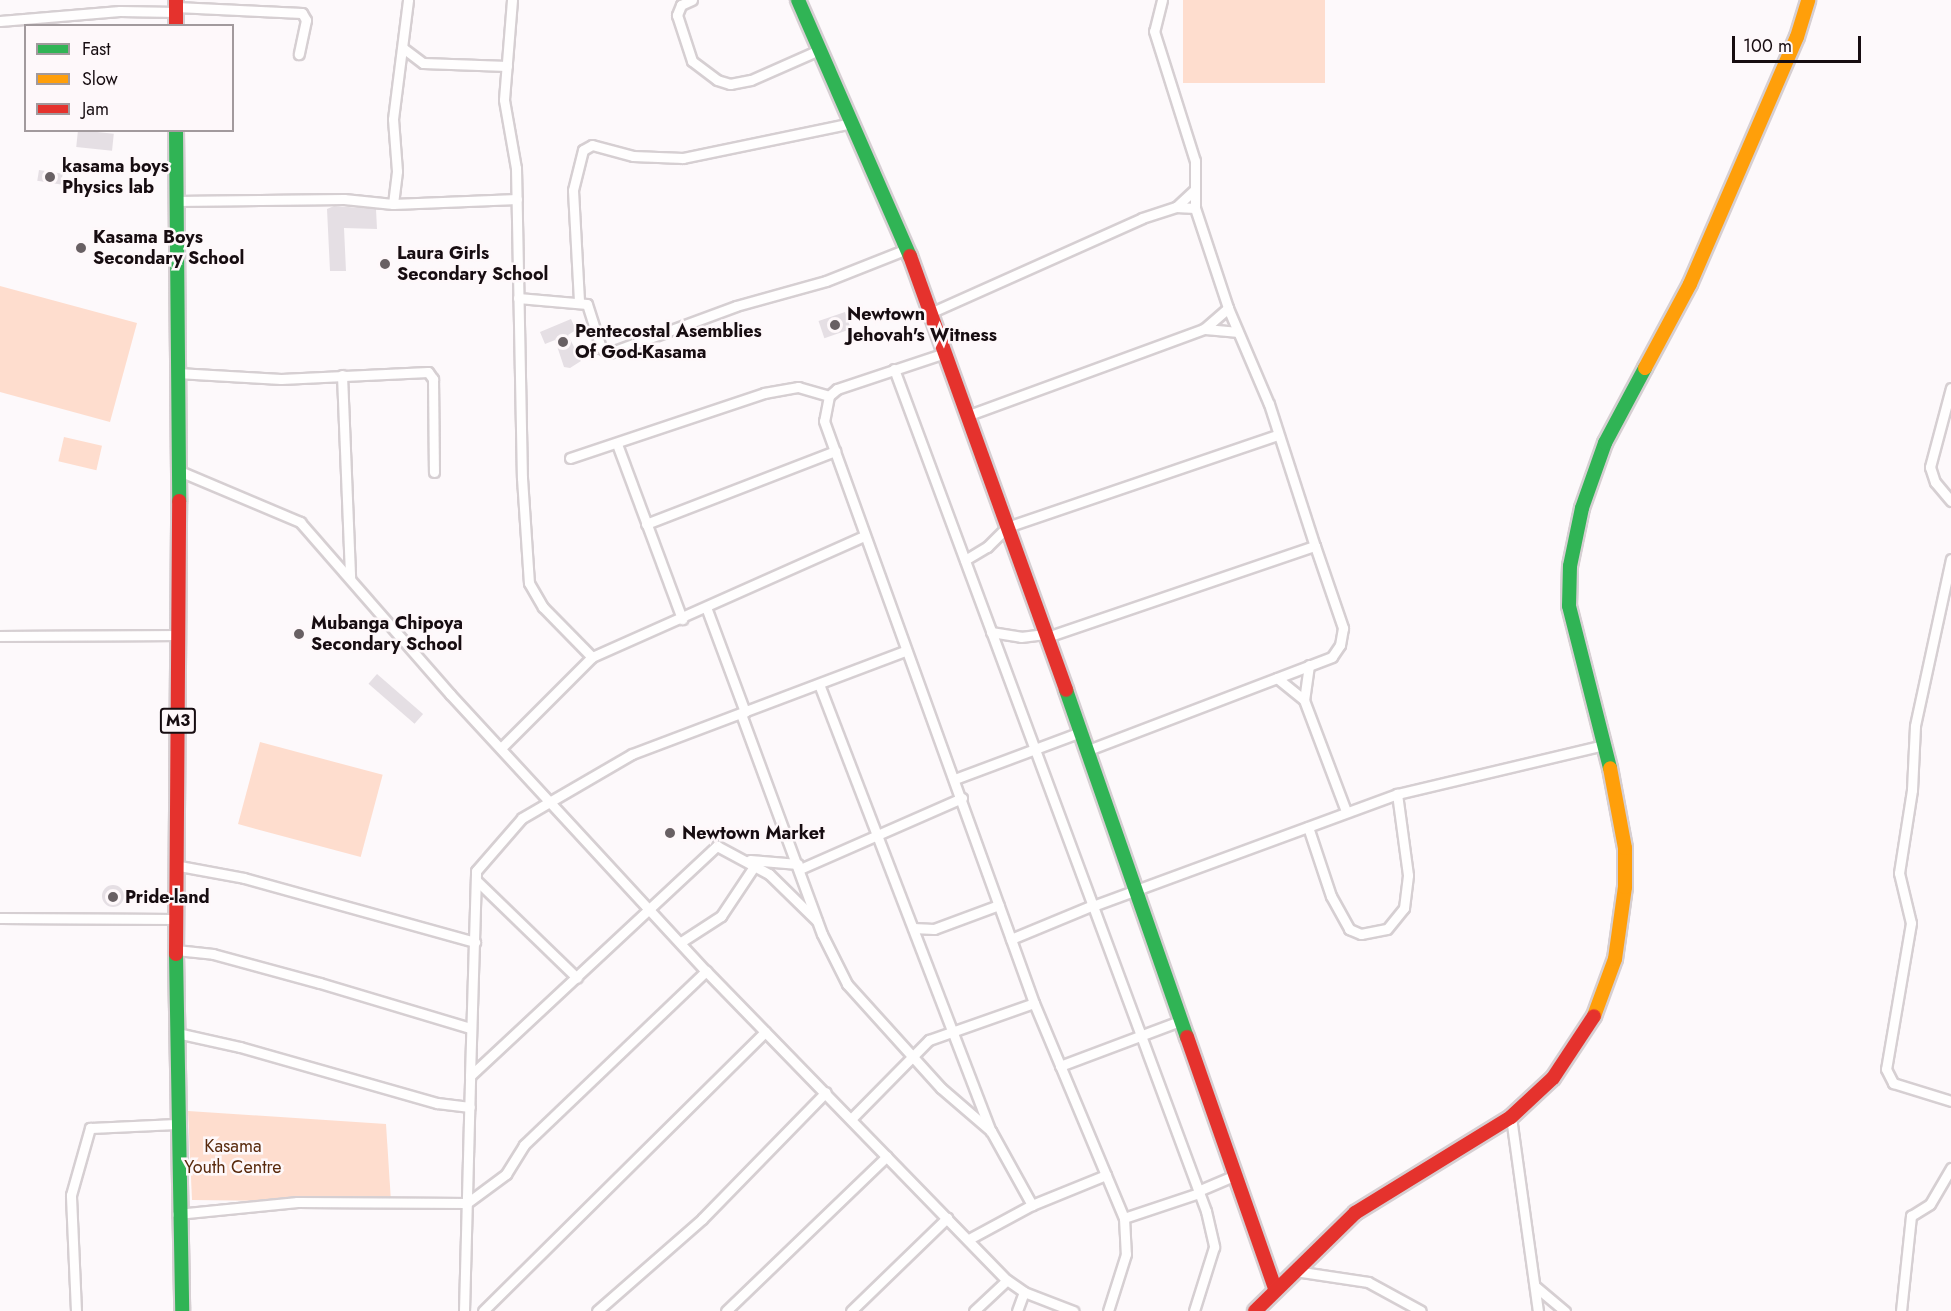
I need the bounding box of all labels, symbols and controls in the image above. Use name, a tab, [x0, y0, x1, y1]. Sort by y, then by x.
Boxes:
legend	[24, 24, 234, 132]
scale bar	[1735, 24, 1864, 62]
text: 100 m	[1743, 33, 1792, 59]
text: Fast	[82, 36, 111, 62]
text: Slow	[82, 66, 118, 92]
text: Jam	[82, 96, 109, 122]
place label: kasama boys Physics lab	[62, 156, 169, 198]
marker: kasama boys Physics lab	[43, 170, 57, 184]
place label: Kasama Boys Secondary School	[93, 227, 244, 270]
marker: Kasama Boys Secondary School	[74, 241, 88, 255]
place label: Laura Girls Secondary School	[397, 243, 548, 286]
marker: Laura Girls Secondary School	[378, 257, 392, 271]
place label: Newtown Jehovah's Witness	[847, 304, 997, 346]
marker: Newtown Jehovah's Witness	[828, 318, 842, 332]
place label: Pentecostal Asemblies Of God-Kasama	[575, 321, 762, 364]
marker: Pentecostal Asemblies Of God-Kasama	[556, 335, 570, 349]
place label: Mubanga Chipoya Secondary School	[311, 613, 463, 656]
marker: Mubanga Chipoya Secondary School	[292, 627, 306, 641]
road number: M3	[158, 708, 198, 734]
place label: Newtown Market	[682, 822, 825, 844]
marker: Newtown Market	[663, 826, 677, 840]
place label: Pride-land	[125, 886, 210, 908]
marker: Pride-land	[106, 890, 120, 904]
park label: Kasama Youth Centre	[184, 1136, 282, 1178]

